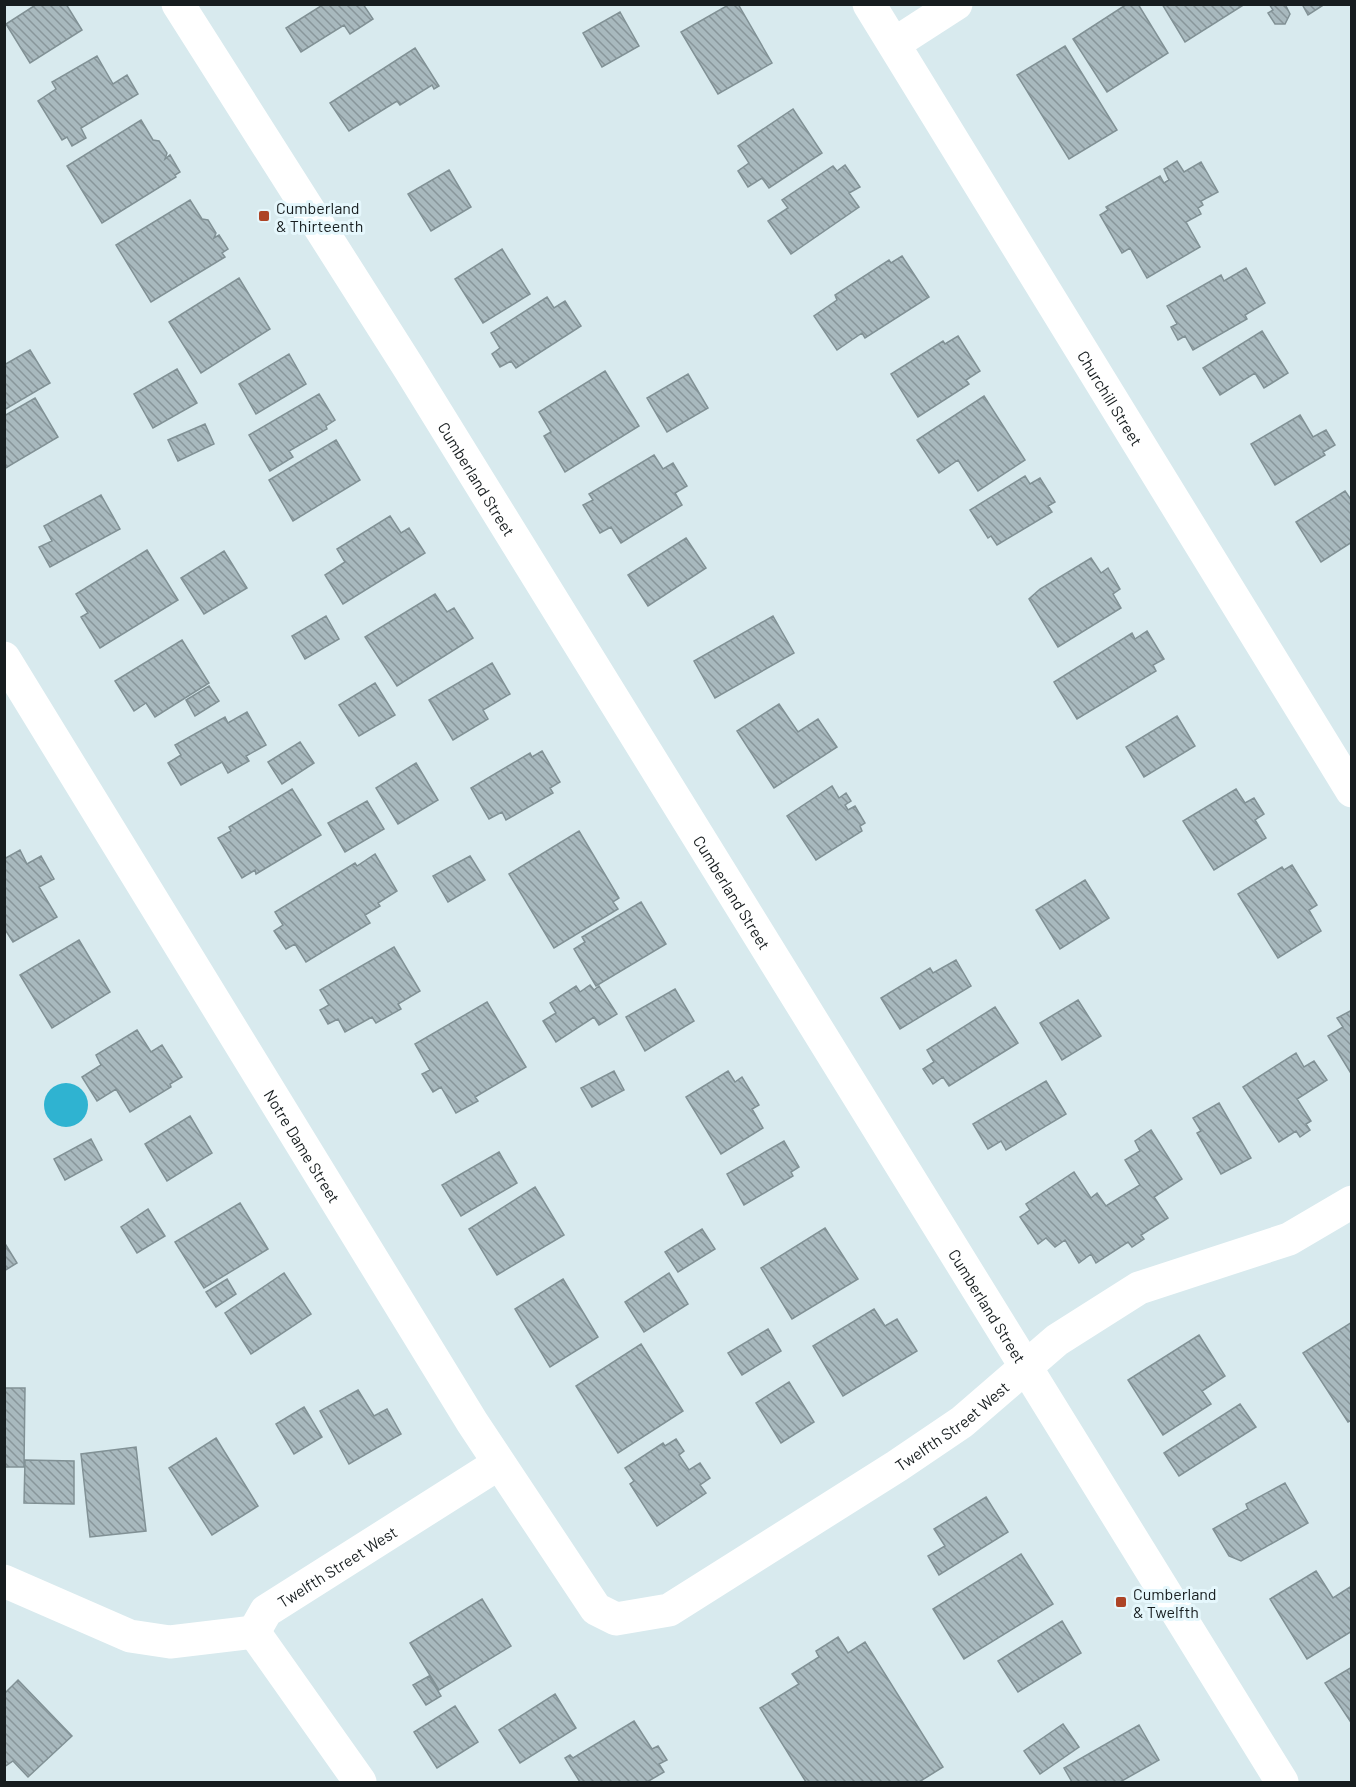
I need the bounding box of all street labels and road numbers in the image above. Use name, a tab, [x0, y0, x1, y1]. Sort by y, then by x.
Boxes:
street label: Churchill Street	[1074, 347, 1147, 449]
street label: Cumberland Street	[435, 418, 520, 539]
street label: Cumberland Street	[690, 832, 775, 953]
street label: Notre Dame Street	[261, 1086, 345, 1206]
street label: Cumberland Street	[945, 1245, 1030, 1366]
street label: Twelfth Street West	[891, 1377, 1012, 1474]
street label: Twelfth Street West	[274, 1521, 400, 1611]

